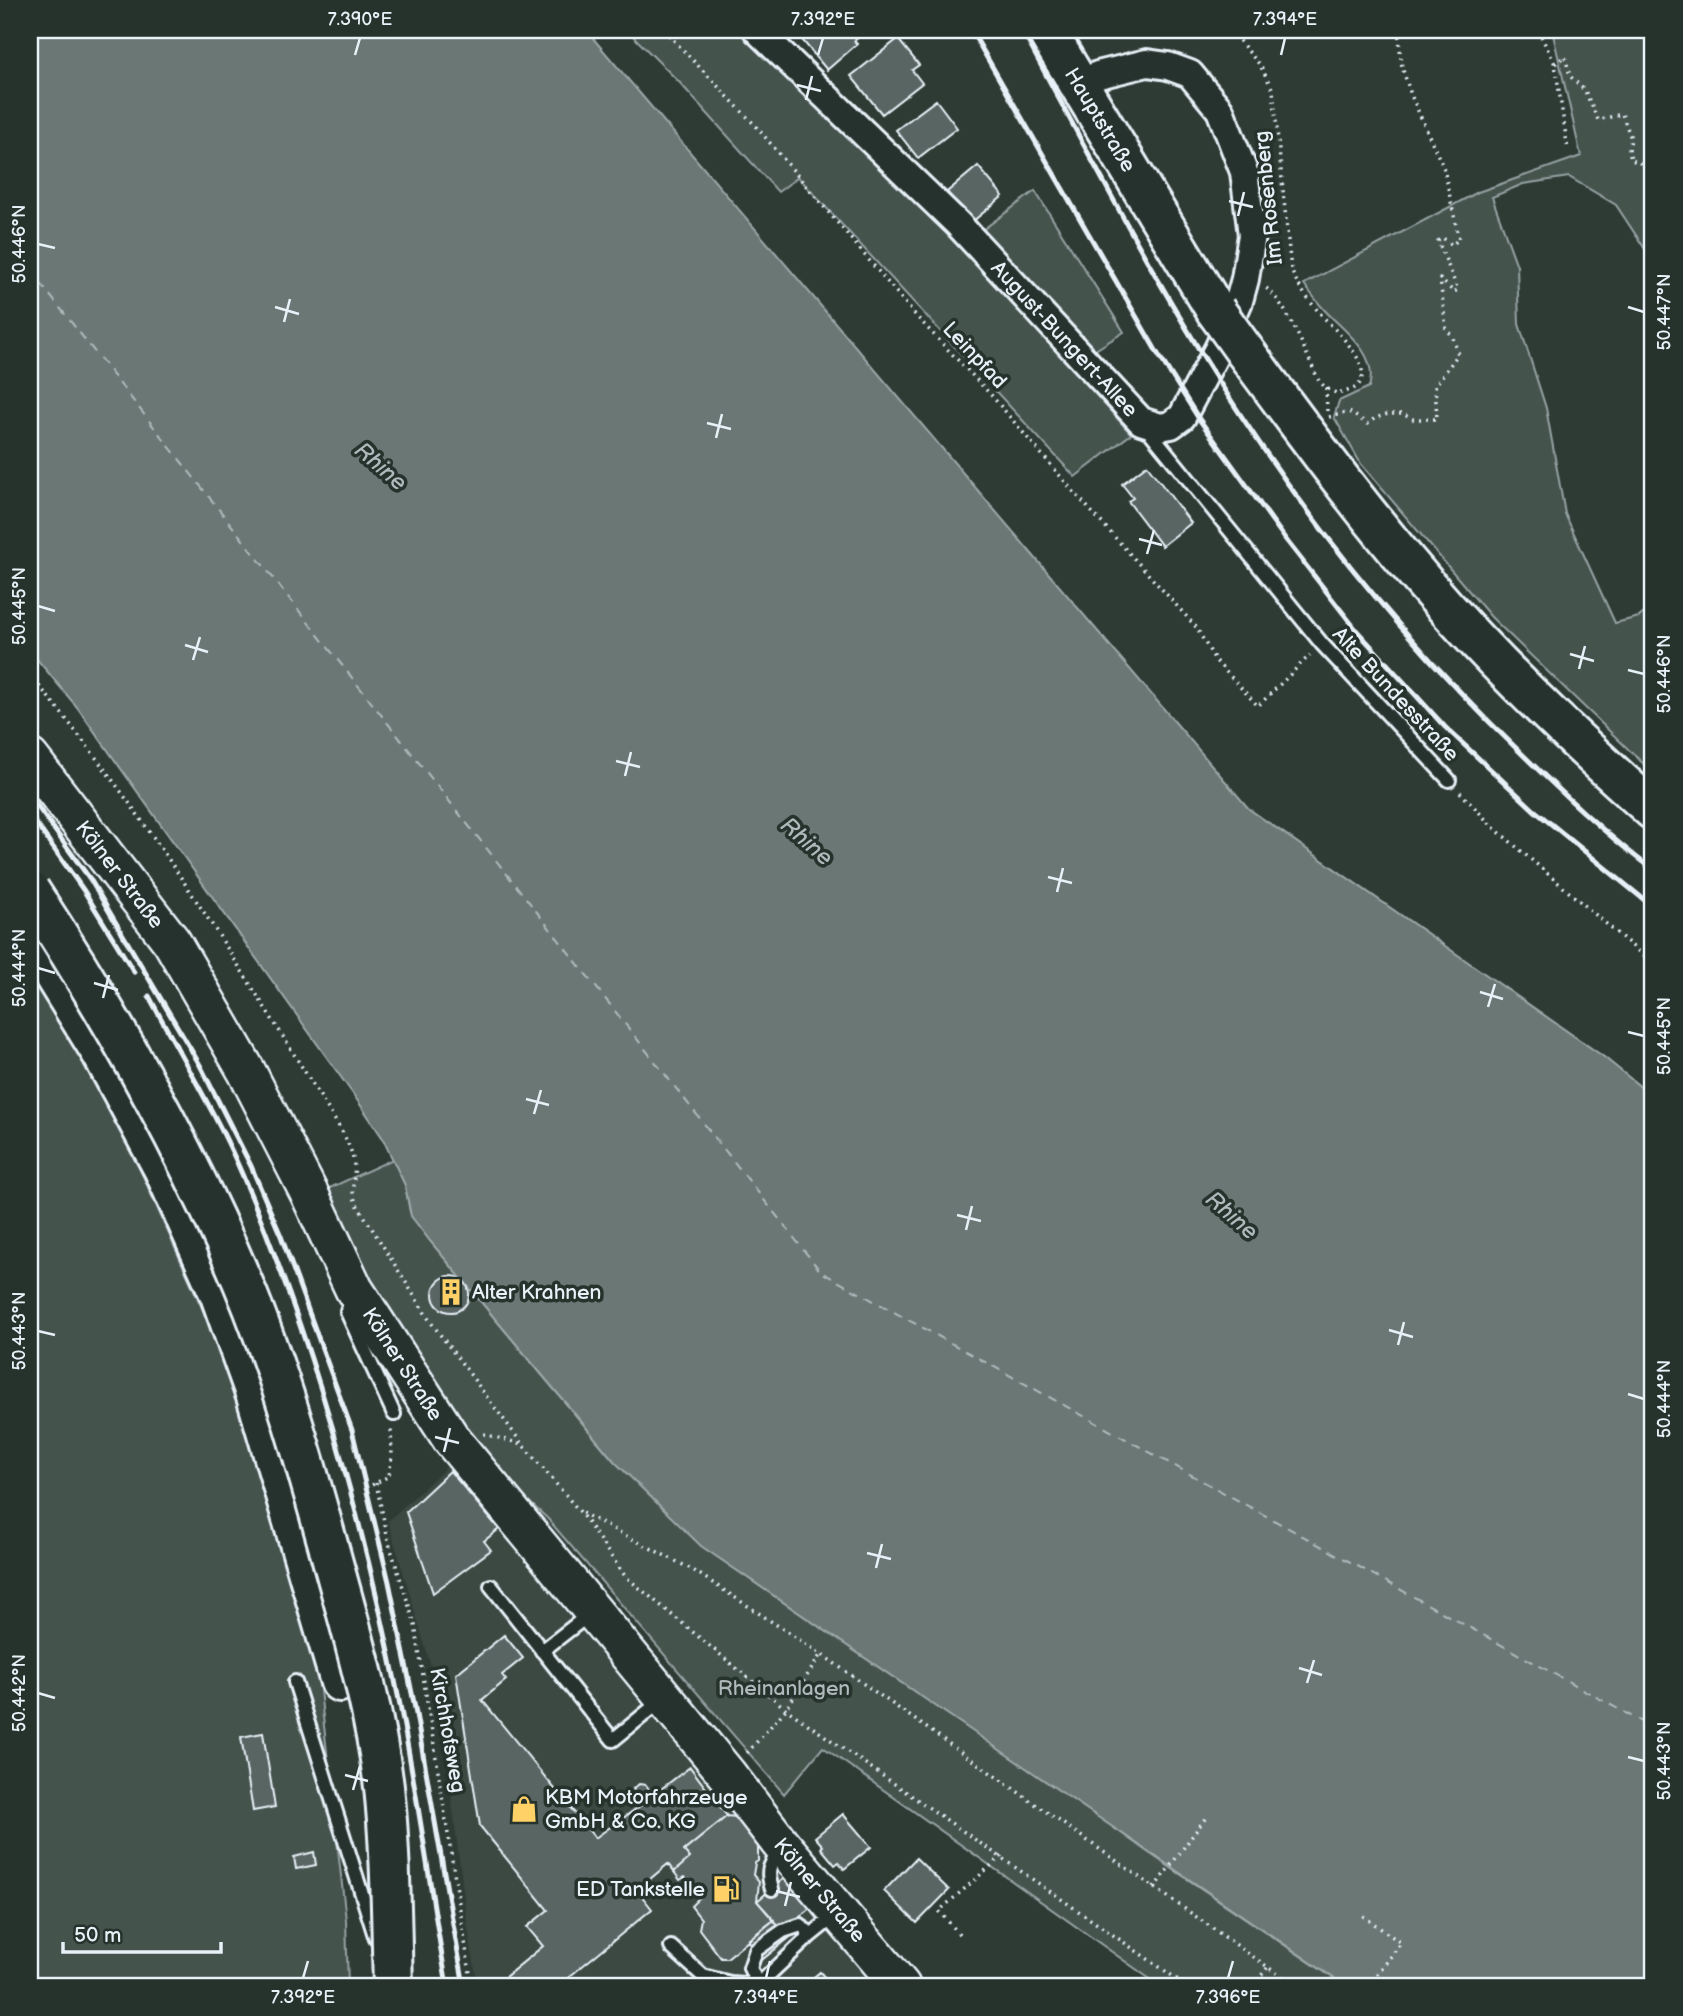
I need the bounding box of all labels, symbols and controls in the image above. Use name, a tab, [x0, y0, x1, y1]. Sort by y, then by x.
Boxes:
text: 7.390°E	[328, 9, 392, 30]
text: 7.392°E	[791, 9, 855, 30]
text: 7.394°E	[1253, 9, 1317, 30]
street label: Hauptstraße	[1059, 63, 1141, 177]
street label: Im Rosenberg	[1249, 130, 1288, 266]
text: 50.446°N	[9, 205, 30, 283]
street label: August-Bungert-Allee	[986, 256, 1143, 422]
text: 50.447°N	[1654, 273, 1675, 351]
street label: Leinpfad	[937, 317, 1012, 394]
water label: Rhine	[348, 436, 412, 497]
text: 50.445°N	[9, 567, 30, 645]
street label: Alte Bundesstraße	[1327, 622, 1464, 767]
text: 50.446°N	[1654, 635, 1675, 713]
water label: Rhine	[774, 811, 838, 872]
street label: Kölner Straße	[70, 816, 169, 934]
text: 50.444°N	[9, 929, 30, 1007]
text: 50.445°N	[1654, 997, 1675, 1075]
water label: Rhine	[1199, 1185, 1263, 1246]
building icon: Alter Krahnen	[436, 1277, 466, 1307]
place label: Alter Krahnen	[472, 1280, 601, 1305]
text: 50.443°N	[9, 1292, 30, 1370]
street label: Kölner Straße	[357, 1303, 448, 1425]
text: 50.444°N	[1654, 1360, 1675, 1438]
text: 50.442°N	[9, 1654, 30, 1732]
street label: Kirchhofsweg	[424, 1666, 471, 1795]
park label: Rheinanlagen	[718, 1676, 850, 1701]
text: 50.443°N	[1654, 1722, 1675, 1800]
place label: KBM Motorfahrzeuge GmbH & Co. KG	[545, 1785, 747, 1834]
shop icon: KBM Motorfahrzeuge GmbH & Co. KG	[509, 1794, 539, 1824]
street label: Kölner Straße	[768, 1833, 871, 1948]
fuel station icon: ED Tankstelle	[711, 1874, 741, 1904]
place label: ED Tankstelle	[576, 1877, 705, 1902]
scale bar	[63, 1911, 220, 1955]
text: 50 m	[74, 1923, 121, 1948]
text: 7.392°E	[271, 1987, 335, 2008]
text: 7.394°E	[734, 1987, 798, 2008]
text: 7.396°E	[1196, 1987, 1260, 2008]

